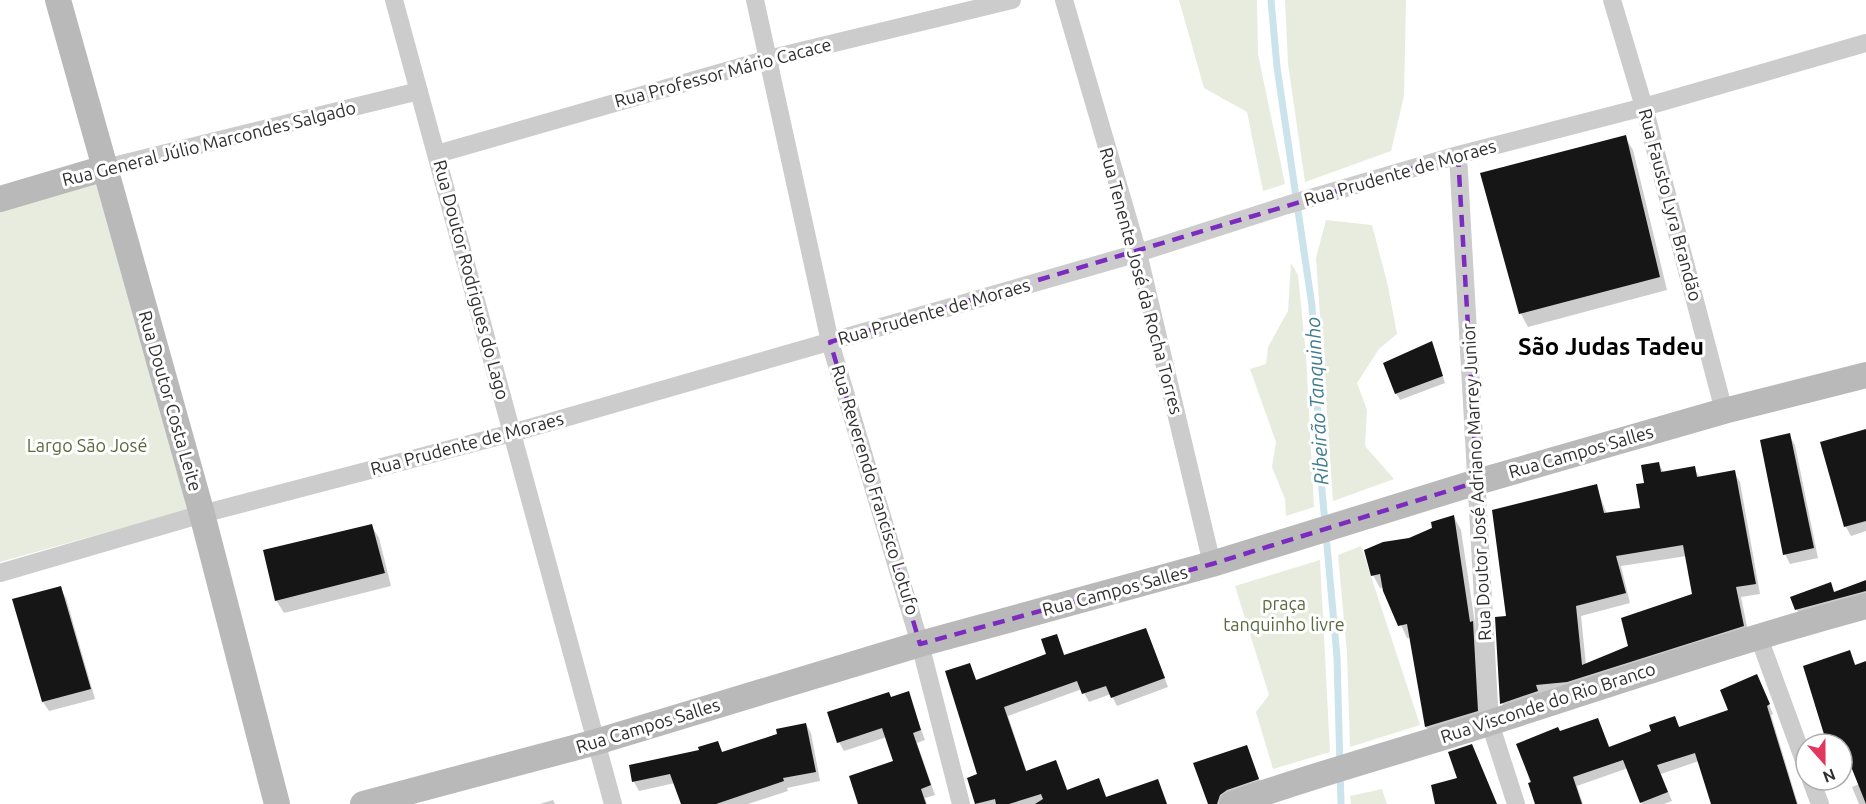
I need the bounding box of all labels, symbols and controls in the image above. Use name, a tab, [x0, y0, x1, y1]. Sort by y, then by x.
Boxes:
street label: Rua Professor Mário Cacace	[612, 33, 833, 111]
street label: Rua General Júlio Marcondes Salgado	[60, 97, 358, 189]
street label: Rua Fausto Lyra Brandão	[1636, 106, 1706, 303]
street label: Rua Prudente de Moraes	[1301, 135, 1498, 209]
street label: Rua Tenente José da Rocha Torres	[1097, 145, 1187, 417]
street label: Rua Doutor Rodrigues do Lago	[430, 158, 514, 402]
street label: Rua Prudente de Moraes	[835, 274, 1032, 348]
street label: Rua Doutor Costa Leite	[136, 308, 206, 493]
water label: Ribeirão Tanquinho	[1301, 316, 1332, 486]
street label: Rua Doutor José Adriano Marrey Junior	[1458, 323, 1494, 641]
district label: São Judas Tadeu	[1518, 333, 1704, 360]
street label: Rua Reverendo Francisco Lotufo	[828, 362, 924, 617]
street label: Rua Prudente de Moraes	[368, 408, 566, 478]
street label: Rua Campos Salles	[1506, 421, 1656, 481]
park label: Largo São José	[27, 435, 147, 455]
street label: Rua Campos Salles	[1040, 561, 1190, 619]
park label: praça tanquinho livre	[1223, 593, 1345, 634]
street label: Rua Visconde do Rio Branco	[1438, 658, 1658, 746]
street label: Rua Campos Salles	[573, 694, 722, 756]
north arrow	[1794, 732, 1854, 792]
text: N	[1821, 765, 1838, 787]

